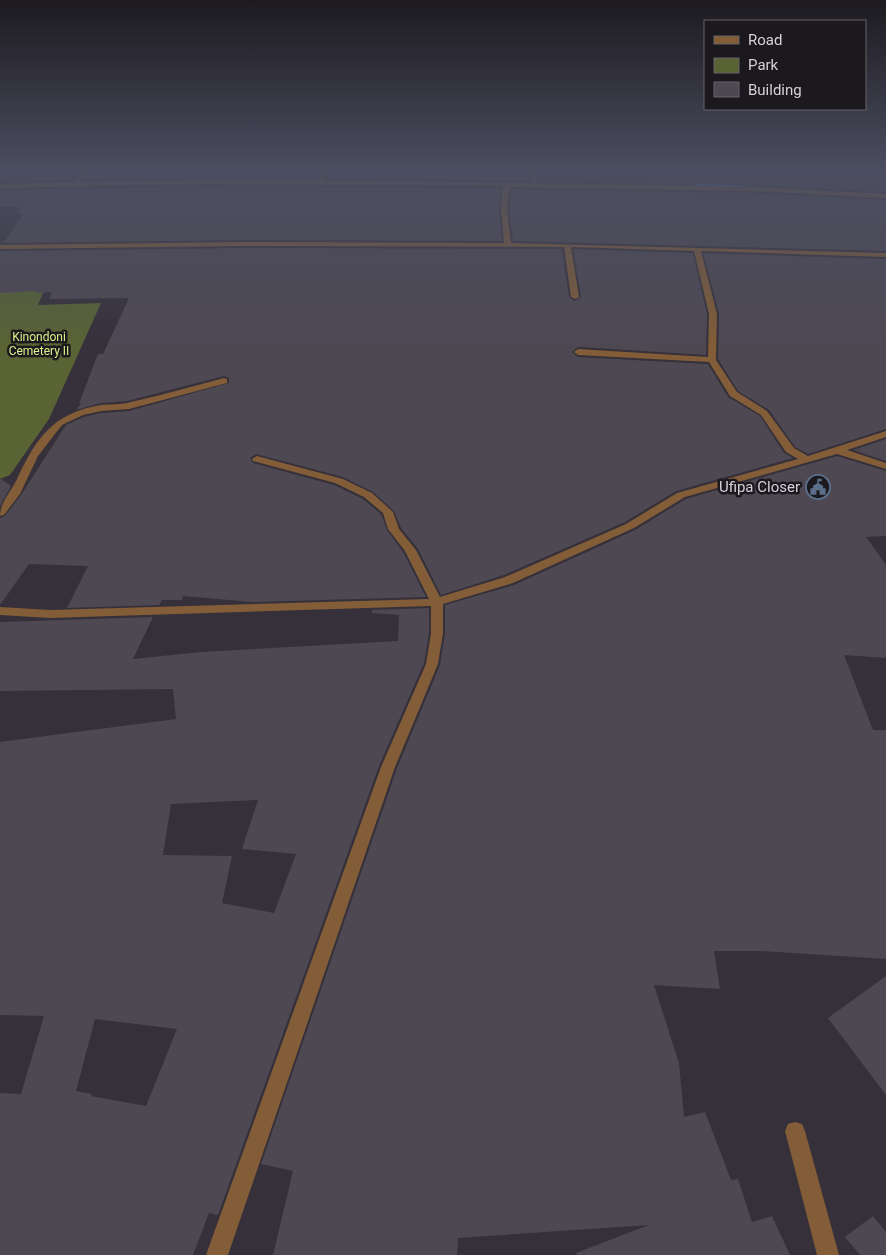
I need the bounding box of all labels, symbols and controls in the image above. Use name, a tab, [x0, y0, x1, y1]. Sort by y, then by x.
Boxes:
legend	[704, 20, 866, 110]
text: Road	[748, 31, 782, 49]
text: Park	[748, 56, 779, 74]
text: Building	[748, 81, 802, 99]
park label: Kinondoni Cemetery II	[9, 330, 69, 358]
public building icon: Ufipa Closer	[805, 474, 831, 500]
place label: Ufipa Closer	[719, 478, 800, 496]

